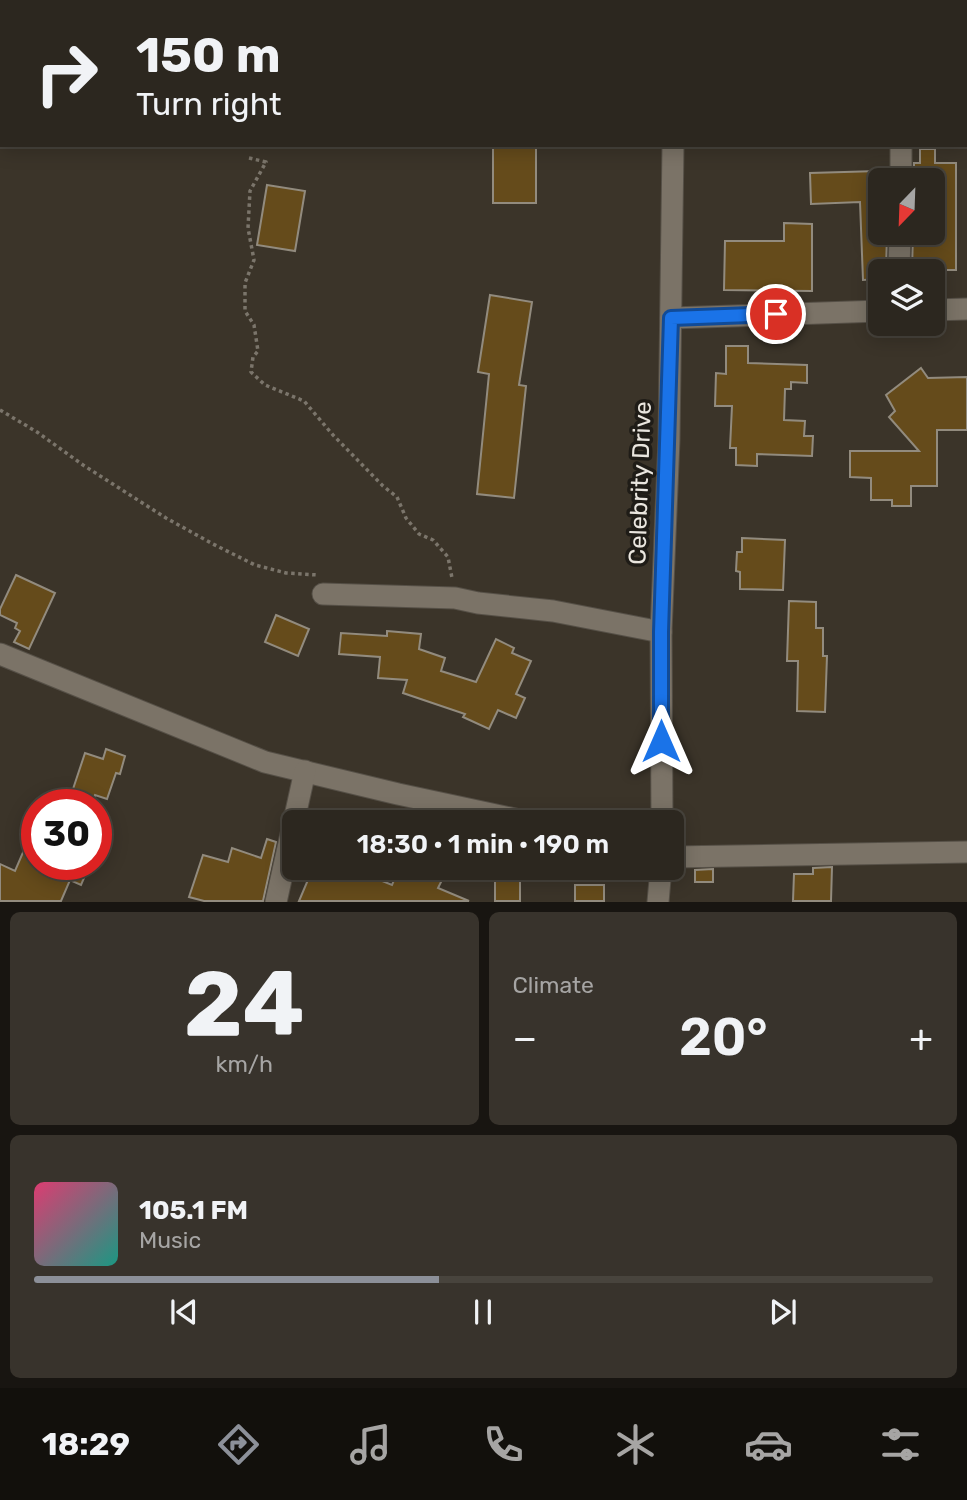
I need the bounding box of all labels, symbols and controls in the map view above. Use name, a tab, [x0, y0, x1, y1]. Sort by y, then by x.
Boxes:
text: 150 m	[136, 26, 281, 84]
icon: right	[21, 28, 112, 119]
text: Turn right	[136, 85, 281, 123]
north arrow	[868, 168, 945, 245]
map controls	[868, 168, 945, 336]
button: layers	[868, 259, 945, 336]
pin	[746, 284, 806, 344]
icon: arrive	[757, 295, 795, 333]
street label: Celebrity Drive	[623, 401, 657, 565]
position arrow	[624, 704, 698, 778]
speed limit sign: 30	[21, 789, 112, 880]
text: 18:30 · 1 min · 190 m	[357, 829, 609, 860]
text: 24	[184, 950, 305, 1058]
text: Climate	[513, 971, 594, 999]
text: 20°	[679, 1006, 768, 1068]
text: −	[513, 1015, 537, 1061]
text: +	[909, 1015, 933, 1061]
text: km/h	[216, 1050, 273, 1078]
text: 105.1 FM	[139, 1195, 248, 1226]
text: Music	[139, 1226, 201, 1254]
icon: previous	[165, 1293, 203, 1331]
icon: pause	[464, 1293, 502, 1331]
icon: next	[764, 1293, 802, 1331]
icon: directions	[214, 1420, 263, 1469]
icon: music	[346, 1420, 395, 1469]
icon: phone	[479, 1420, 528, 1469]
icon: climate	[611, 1420, 660, 1469]
icon: car	[744, 1420, 793, 1469]
icon: filters	[876, 1420, 925, 1469]
text: 18:29	[42, 1425, 130, 1463]

